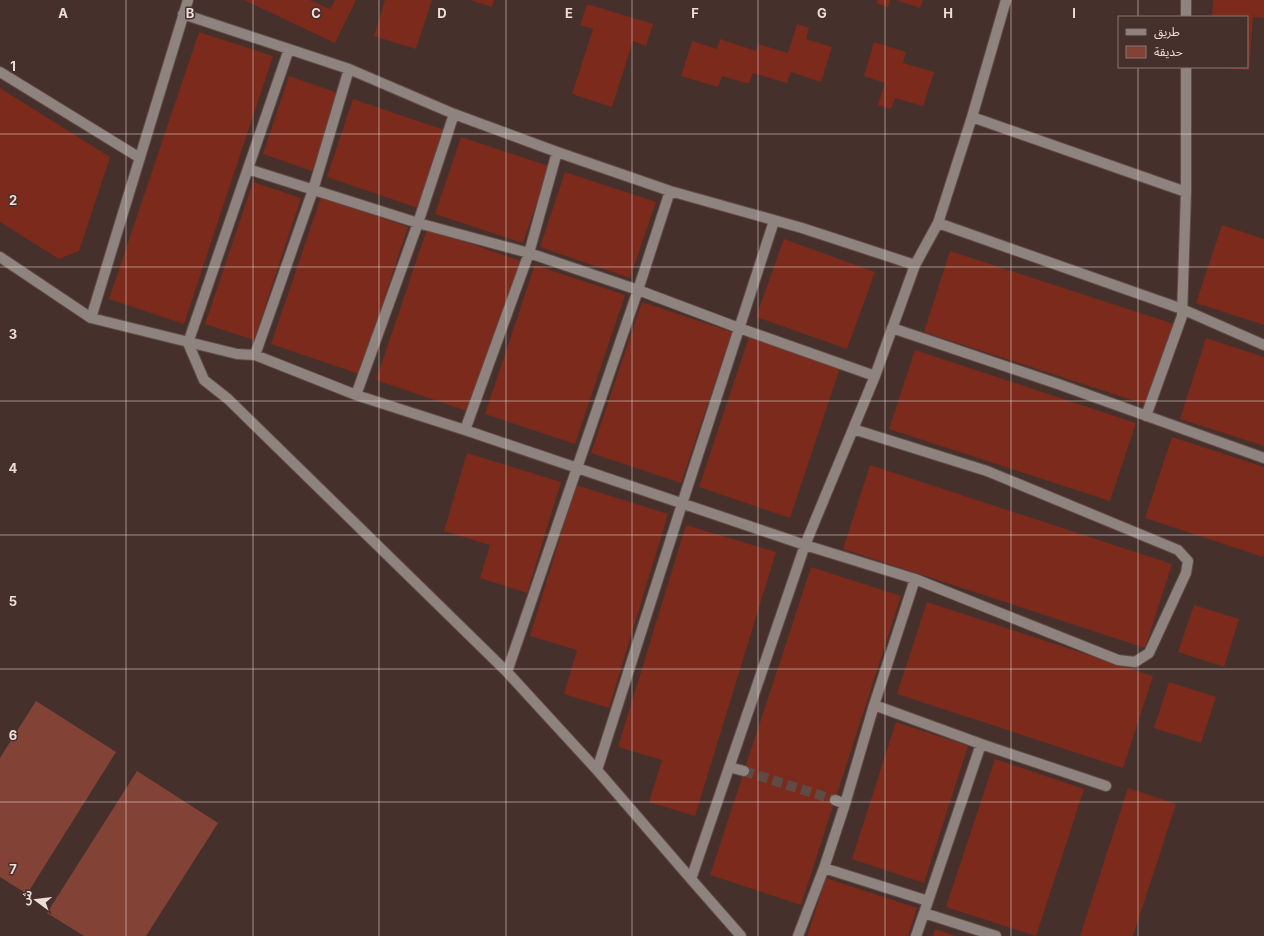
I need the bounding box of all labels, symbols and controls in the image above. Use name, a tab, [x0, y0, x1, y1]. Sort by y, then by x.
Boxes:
text: A	[58, 5, 68, 21]
text: B	[186, 5, 195, 21]
text: C	[311, 5, 321, 21]
text: D	[437, 5, 447, 21]
text: E	[565, 5, 573, 21]
text: F	[691, 5, 699, 21]
text: G	[817, 5, 827, 21]
text: H	[943, 5, 953, 21]
text: I	[1072, 5, 1076, 21]
legend	[1118, 16, 1248, 68]
text: طريق	[1154, 24, 1180, 40]
text: حديقة	[1154, 44, 1183, 59]
text: 1	[10, 58, 16, 74]
text: 2	[9, 192, 17, 208]
text: 3	[9, 326, 17, 342]
text: 4	[9, 460, 18, 476]
text: 5	[9, 593, 17, 609]
text: 6	[9, 727, 17, 743]
text: 7	[9, 861, 17, 877]
north arrow	[16, 880, 56, 920]
text: ش	[18, 888, 35, 907]

